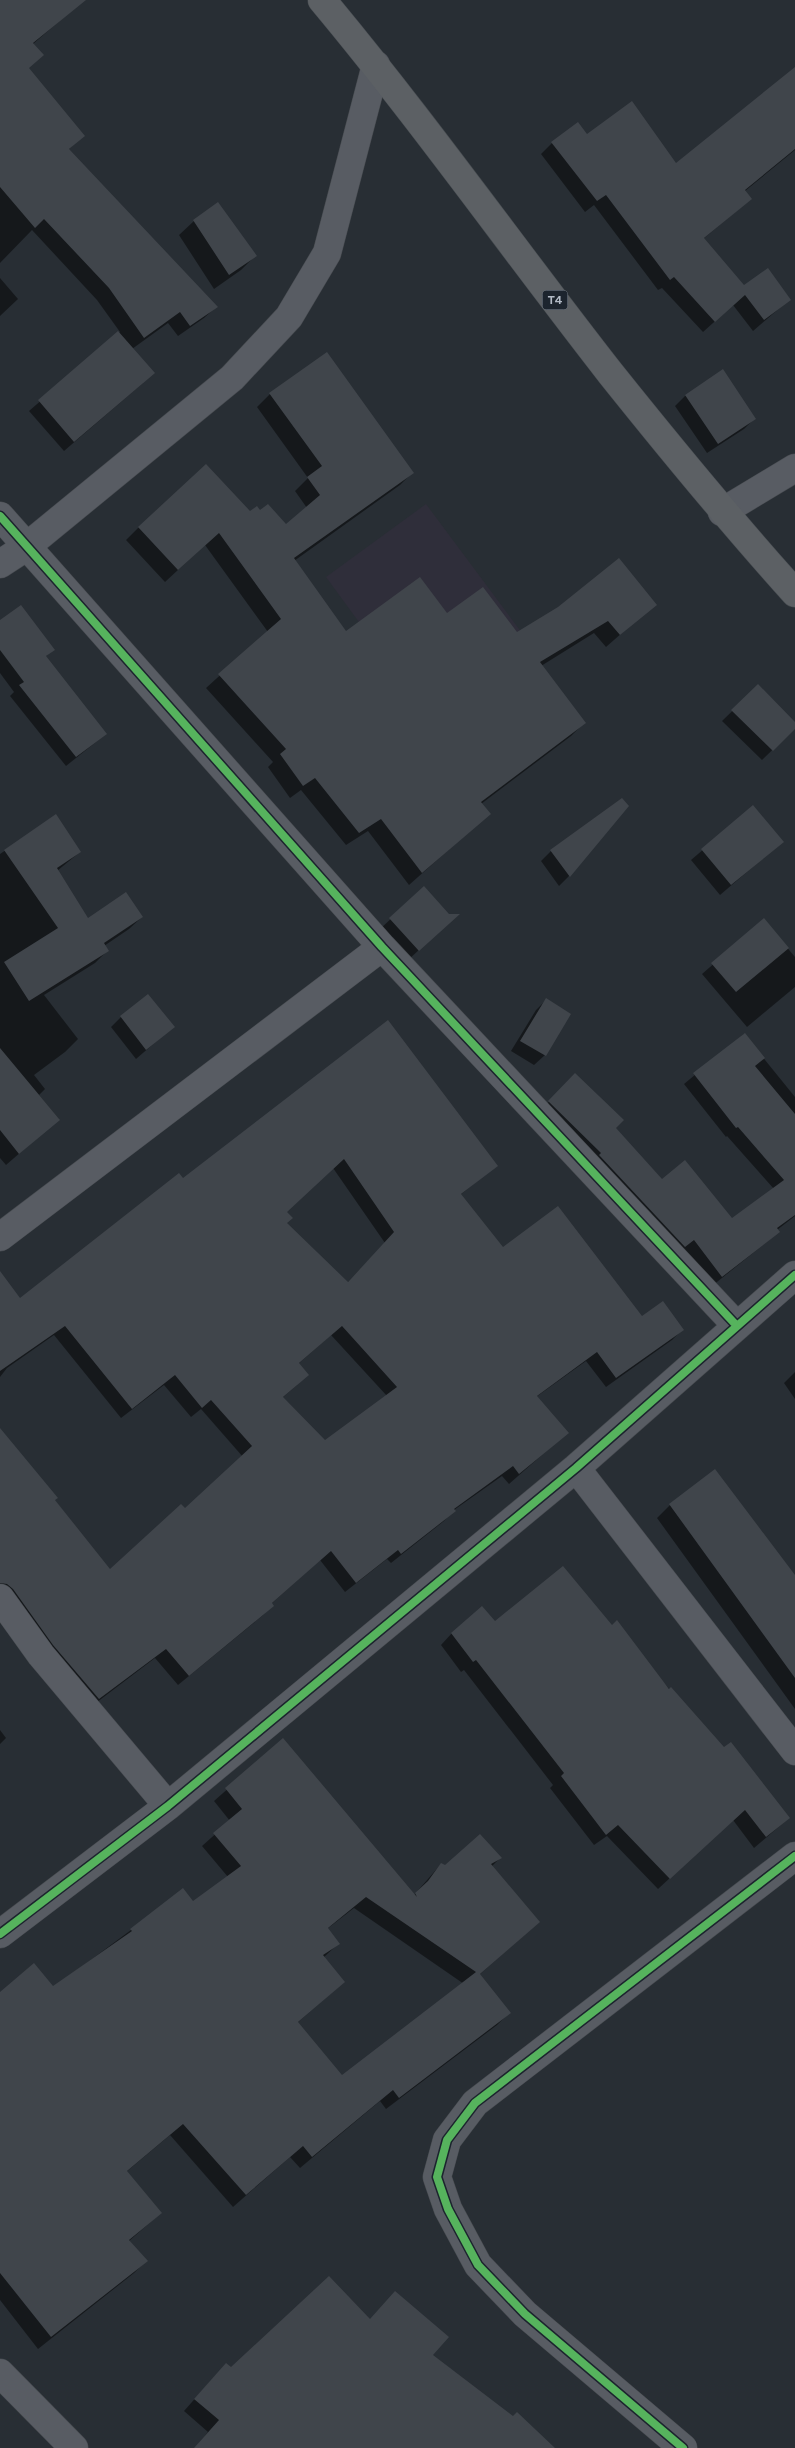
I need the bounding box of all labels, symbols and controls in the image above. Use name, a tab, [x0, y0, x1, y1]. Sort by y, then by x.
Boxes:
road number: T4	[542, 290, 568, 310]

